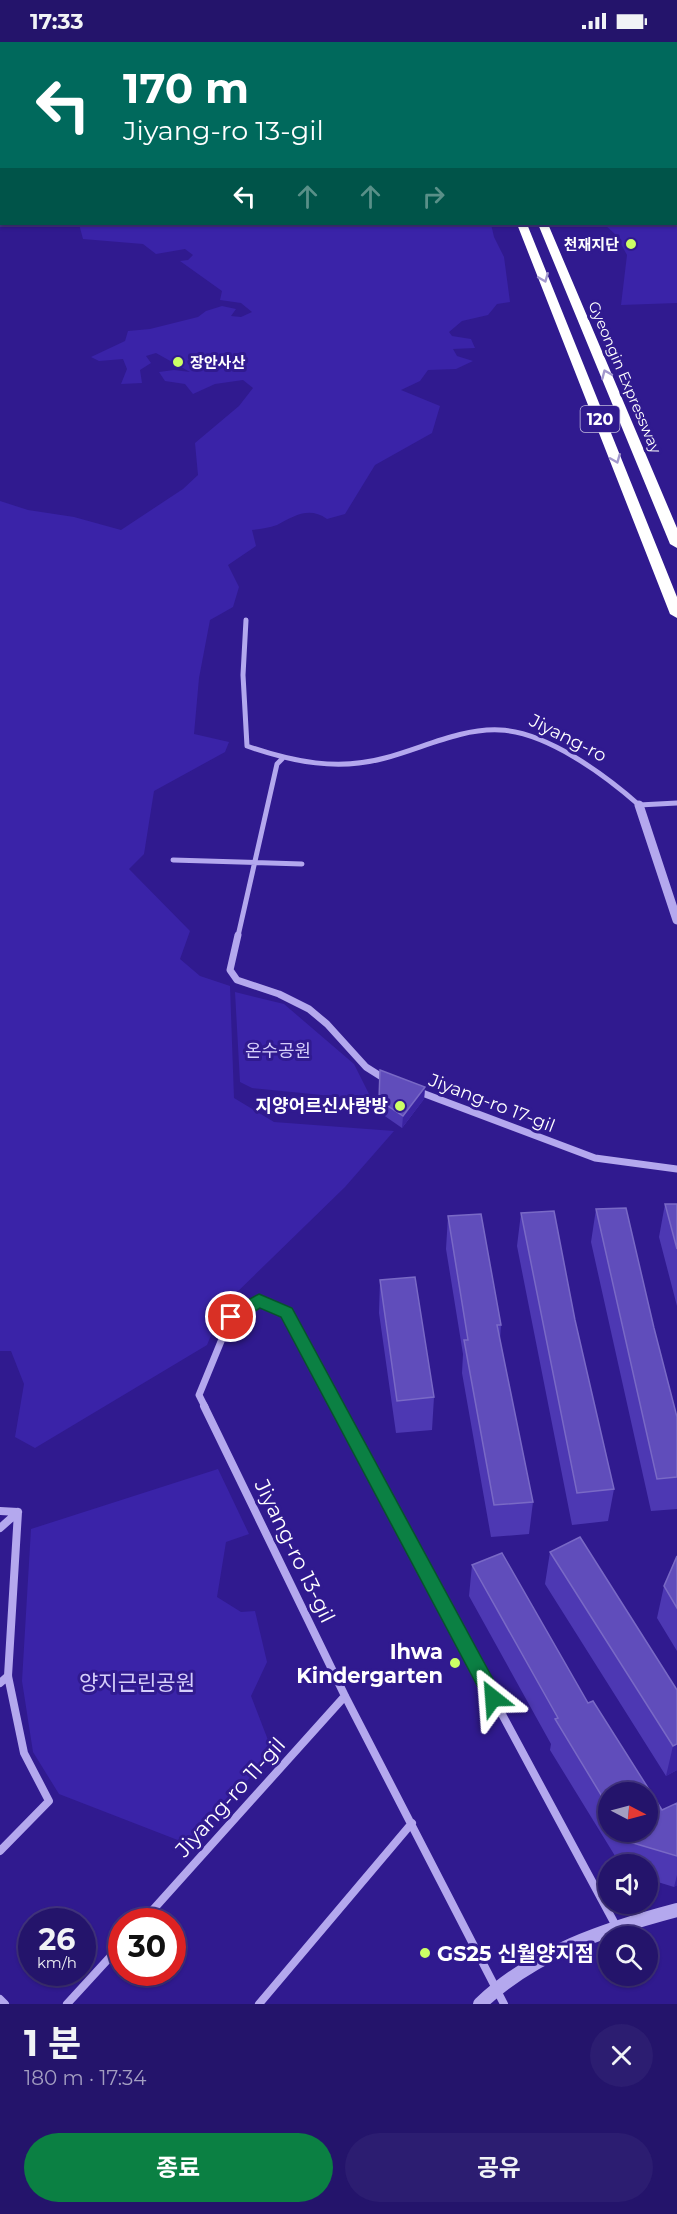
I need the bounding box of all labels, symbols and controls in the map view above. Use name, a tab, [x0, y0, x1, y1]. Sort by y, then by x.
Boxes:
text: 17:33	[30, 8, 84, 35]
text: 170 m	[123, 62, 249, 114]
icon: left	[24, 66, 102, 144]
text: Jiyang-ro 13-gil	[123, 114, 324, 147]
icon: left	[228, 180, 261, 213]
icon: ahead	[291, 180, 324, 213]
icon: ahead	[354, 180, 387, 213]
icon: right	[417, 180, 450, 213]
place label: 천재지단	[564, 235, 619, 254]
marker: 천재지단	[624, 237, 638, 251]
one-way arrow	[537, 272, 549, 283]
street label: Gyeongin Expressway	[584, 298, 666, 457]
place label: 장안사산	[190, 353, 245, 372]
marker: 장안사산	[171, 355, 185, 369]
one-way arrow	[601, 369, 613, 380]
road number: 120	[580, 406, 620, 432]
one-way arrow	[608, 453, 621, 464]
street label: Jiyang-ro	[525, 709, 610, 767]
park label: 온수공원	[245, 1040, 311, 1062]
street label: Jiyang-ro 17-gil	[425, 1068, 558, 1137]
place label: 지양어르신사랑방	[256, 1095, 388, 1117]
marker: 지양어르신사랑방	[393, 1099, 407, 1113]
pin	[205, 1291, 256, 1342]
icon: arrive	[214, 1300, 247, 1333]
street label: Jiyang-ro 13-gil	[249, 1474, 340, 1627]
place label: Ihwa Kindergarten	[296, 1639, 443, 1688]
marker: Ihwa Kindergarten	[448, 1656, 462, 1670]
position arrow	[461, 1666, 525, 1730]
park label: 양지근린공원	[79, 1670, 195, 1695]
street label: Jiyang-ro 11-gil	[169, 1732, 290, 1863]
north arrow	[598, 1782, 658, 1842]
map controls	[598, 1782, 658, 1986]
button: sound	[598, 1854, 658, 1914]
speed limit sign: 30	[108, 1908, 186, 1986]
text: 26	[39, 1921, 75, 1958]
button: search	[598, 1926, 658, 1986]
place label: GS25 신월양지점	[437, 1941, 594, 1966]
marker: GS25 신월양지점	[418, 1946, 432, 1960]
text: km/h	[37, 1953, 77, 1972]
text: 1 분	[24, 2021, 81, 2065]
button: close	[590, 2024, 653, 2087]
text: 180 m · 17:34	[24, 2066, 147, 2090]
button: 종료	[24, 2133, 333, 2202]
button: 공유	[345, 2133, 653, 2202]

